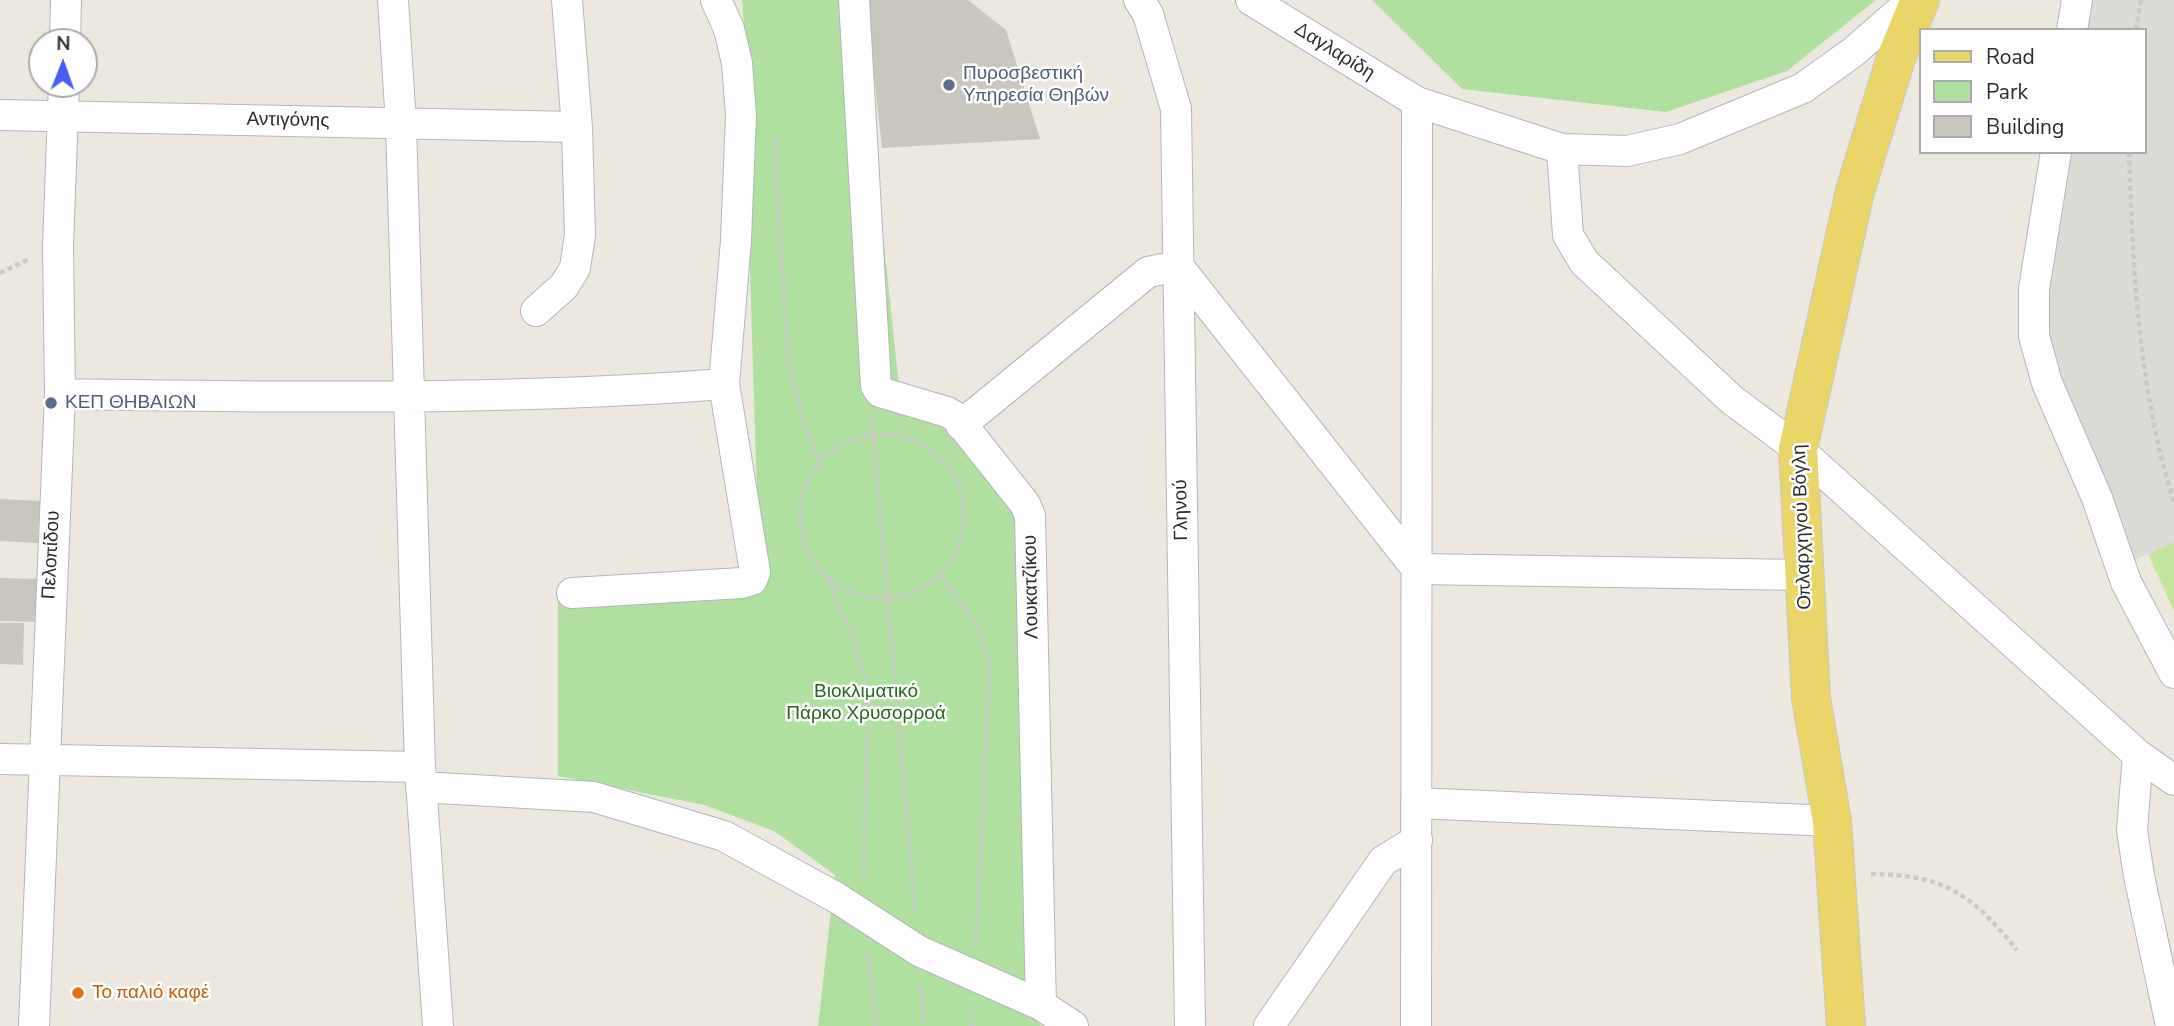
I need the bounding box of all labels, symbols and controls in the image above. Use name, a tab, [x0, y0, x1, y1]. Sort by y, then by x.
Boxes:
street label: Δαγλαρίδη	[1289, 18, 1379, 86]
north arrow	[28, 28, 98, 98]
legend	[1918, 28, 2146, 154]
text: N	[56, 31, 71, 57]
text: Road	[1986, 43, 2035, 71]
place label: Πυροσβεστική Υπηρεσία Θηβών	[963, 63, 1109, 107]
marker: Πυροσβεστική Υπηρεσία Θηβών	[941, 77, 957, 93]
text: Park	[1986, 78, 2028, 106]
street label: Αντιγόνης	[246, 109, 330, 133]
text: Building	[1986, 113, 2064, 141]
place label: ΚΕΠ ΘΗΒΑΙΩΝ	[65, 392, 197, 414]
marker: ΚΕΠ ΘΗΒΑΙΩΝ	[43, 395, 59, 411]
street label: Οπλαρχηγού Βόγλη	[1789, 444, 1817, 610]
street label: Γληνού	[1170, 479, 1194, 541]
street label: Πελοπίδου	[38, 510, 66, 600]
street label: Λουκατζίκου	[1020, 535, 1044, 639]
park label: Βιοκλιματικό Πάρκο Χρυσορροά	[786, 681, 946, 725]
place label: Το παλιό καφέ	[92, 982, 209, 1004]
marker: Το παλιό καφέ	[70, 985, 86, 1001]

